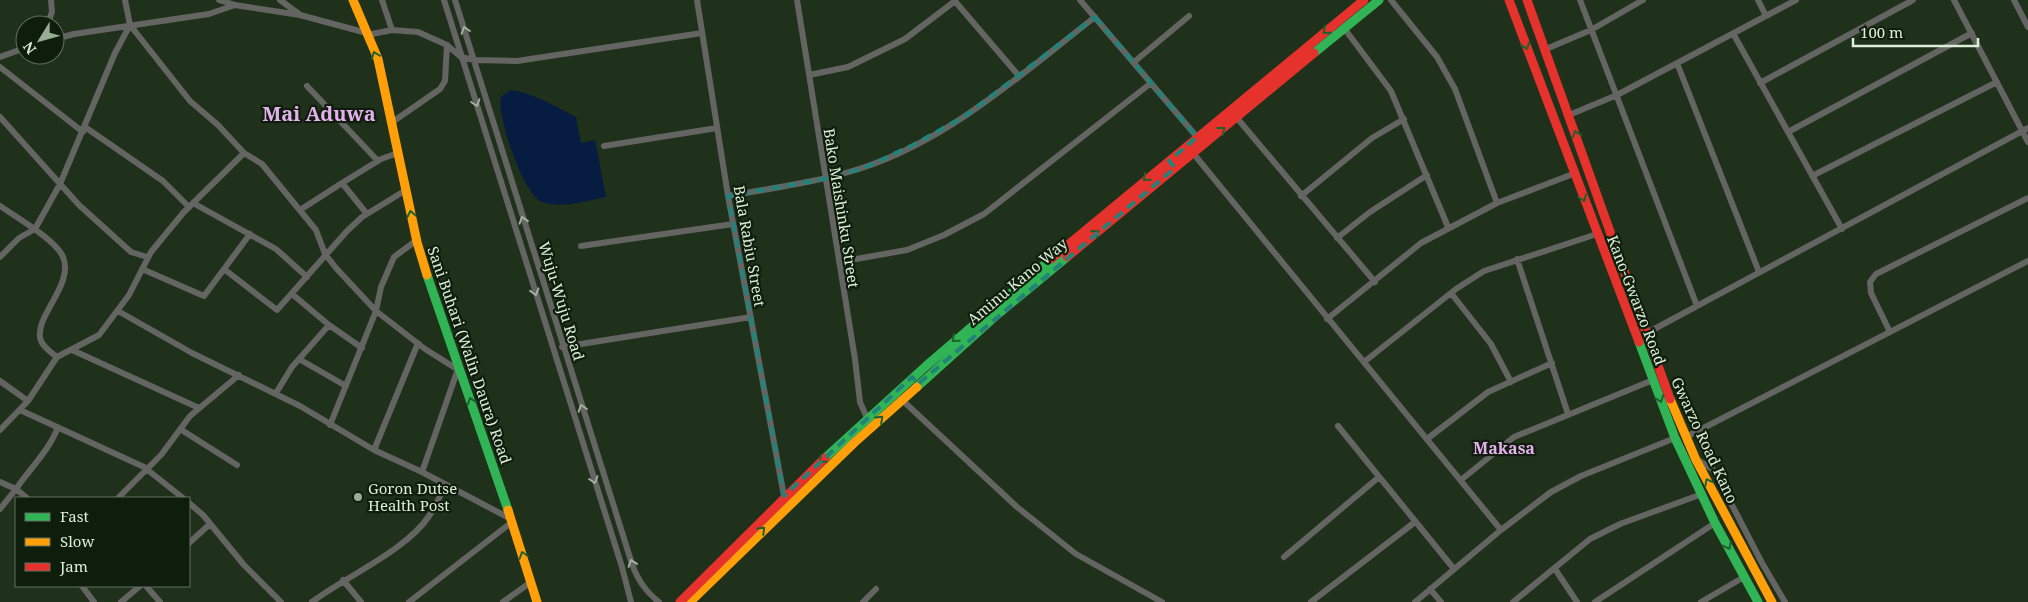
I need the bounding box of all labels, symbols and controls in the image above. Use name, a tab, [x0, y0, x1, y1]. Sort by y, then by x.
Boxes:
north arrow	[15, 15, 65, 65]
scale bar	[1853, 15, 1978, 47]
text: 100 m	[1860, 22, 1903, 42]
one-way arrow	[1323, 25, 1332, 33]
one-way arrow	[461, 27, 471, 35]
text: N	[18, 38, 40, 58]
one-way arrow	[1520, 41, 1530, 50]
one-way arrow	[371, 51, 382, 60]
one-way arrow	[470, 98, 480, 107]
district label: Mai Aduwa	[262, 100, 376, 127]
street label: Bako Maishinku Street	[819, 127, 865, 289]
one-way arrow	[1216, 127, 1225, 136]
one-way arrow	[1572, 130, 1582, 139]
one-way arrow	[1143, 173, 1152, 182]
street label: Bala Rabiu Street	[729, 184, 771, 308]
one-way arrow	[1576, 193, 1587, 202]
one-way arrow	[406, 209, 417, 218]
one-way arrow	[519, 216, 529, 224]
one-way arrow	[1090, 231, 1099, 239]
street label: Kano-Gwarzo Road	[1603, 232, 1671, 368]
street label: Aminu Kano Way	[963, 233, 1072, 329]
street label: Wuju-Wuju Road	[534, 239, 590, 363]
street label: Sani Buhari (Walin Daura) Road	[423, 244, 517, 466]
one-way arrow	[529, 287, 539, 295]
one-way arrow	[951, 333, 960, 342]
street label: Gwarzo Road Kano	[1667, 374, 1743, 506]
one-way arrow	[1653, 394, 1664, 403]
one-way arrow	[467, 398, 477, 406]
one-way arrow	[578, 404, 588, 413]
one-way arrow	[874, 416, 883, 425]
district label: Makasa	[1473, 437, 1535, 459]
one-way arrow	[818, 454, 827, 463]
one-way arrow	[589, 475, 599, 484]
place label: Goron Dutse Health Post	[368, 478, 457, 515]
one-way arrow	[1704, 478, 1714, 487]
marker: Goron Dutse Health Post	[352, 491, 364, 503]
legend	[15, 497, 190, 587]
text: Fast	[60, 506, 89, 526]
one-way arrow	[756, 527, 765, 536]
text: Slow	[60, 531, 94, 551]
one-way arrow	[1722, 541, 1732, 550]
one-way arrow	[519, 552, 529, 560]
text: Jam	[59, 556, 88, 576]
one-way arrow	[628, 559, 638, 568]

